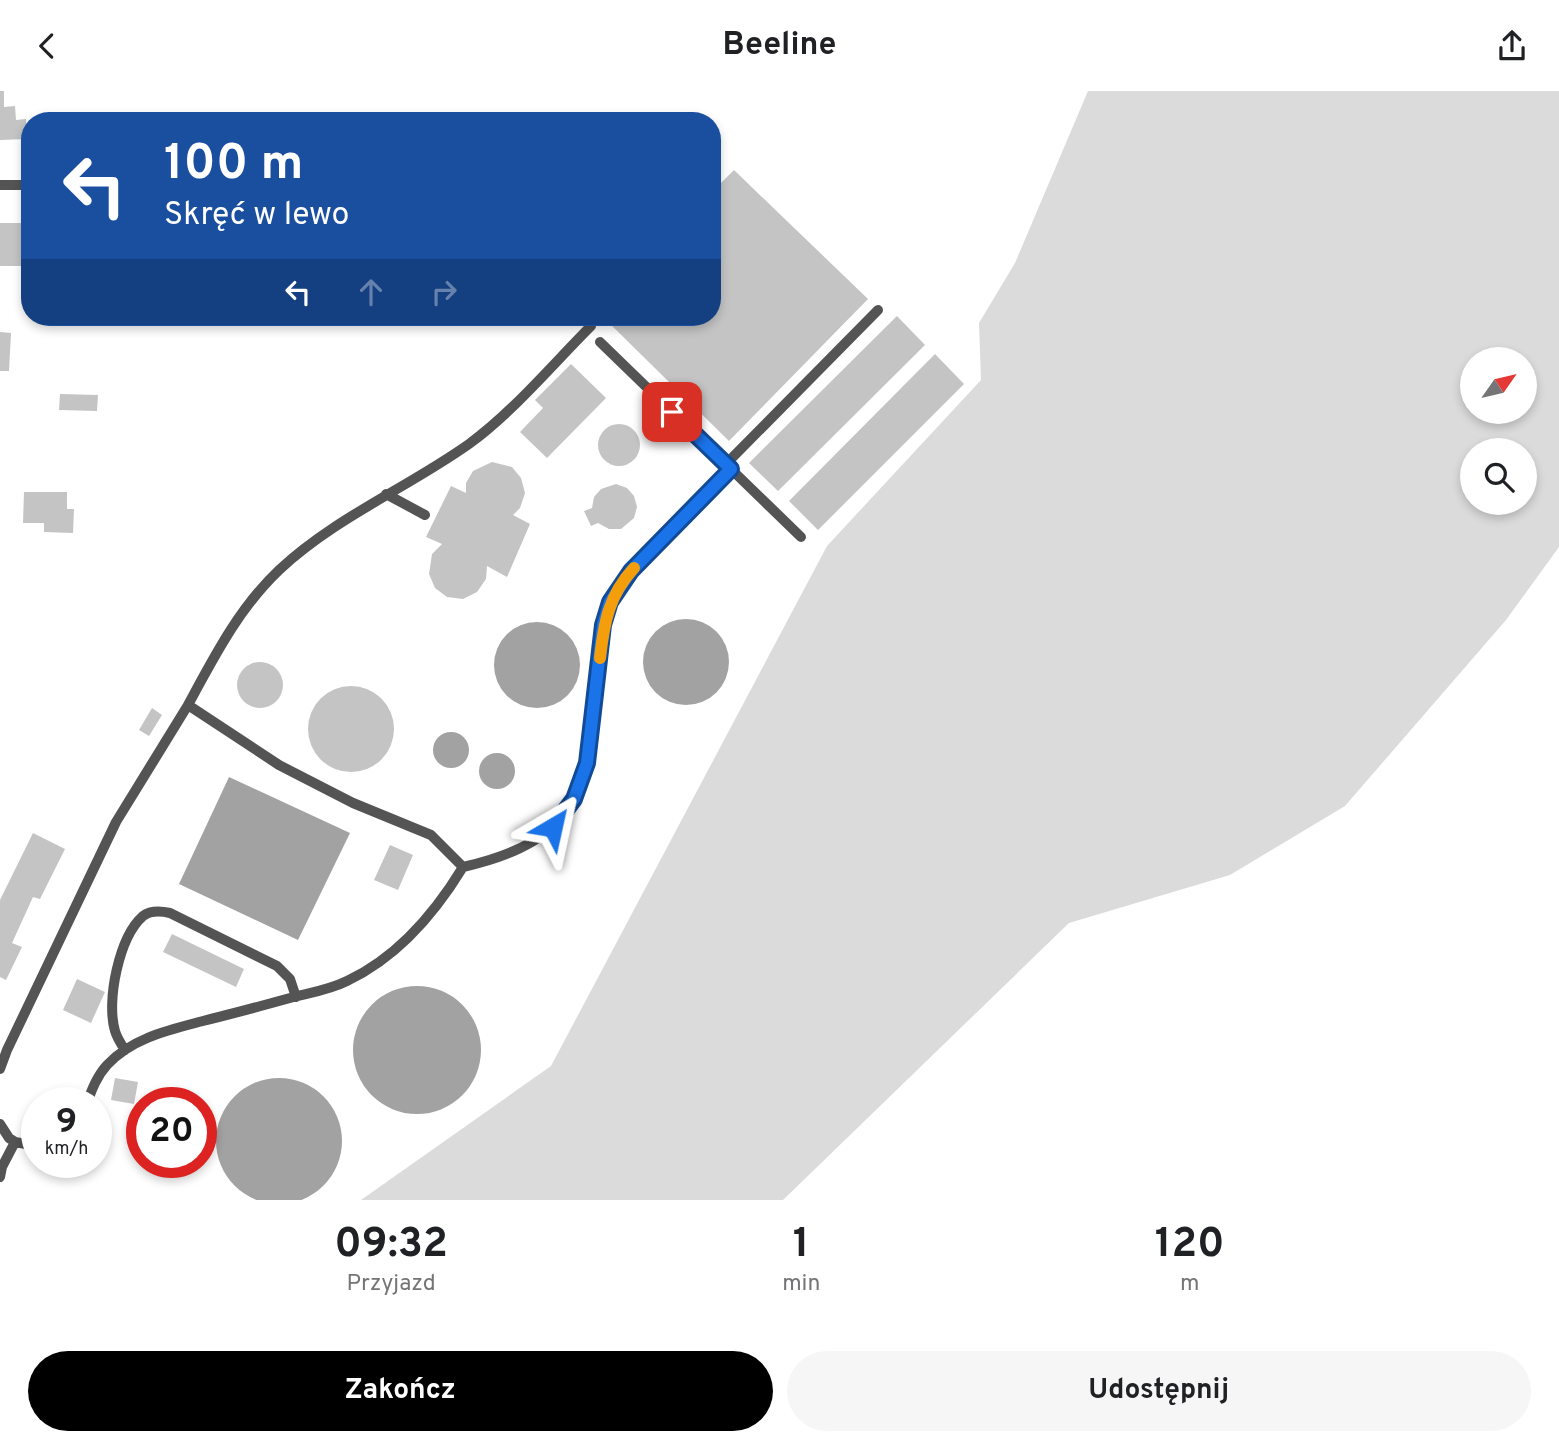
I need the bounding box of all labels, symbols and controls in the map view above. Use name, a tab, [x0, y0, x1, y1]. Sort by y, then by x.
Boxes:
text: Beeline	[723, 26, 836, 66]
icon: back	[28, 27, 66, 65]
icon: share	[1493, 27, 1531, 65]
text: 100 m	[164, 135, 303, 197]
icon: left	[49, 140, 140, 231]
text: Skręć w lewo	[164, 196, 349, 236]
icon: left	[279, 273, 317, 311]
icon: ahead	[352, 273, 390, 311]
icon: right	[425, 273, 463, 311]
north arrow	[1460, 347, 1536, 423]
map controls	[1460, 347, 1537, 515]
pin	[642, 382, 702, 442]
icon: arrive	[653, 393, 691, 431]
button: search	[1460, 438, 1537, 515]
position arrow	[516, 790, 590, 864]
speed limit sign: 20	[126, 1087, 217, 1178]
text: 9	[56, 1101, 77, 1145]
text: km/h	[45, 1138, 88, 1161]
text: 09:32	[334, 1219, 448, 1272]
text: 1	[793, 1219, 810, 1272]
text: 120	[1155, 1219, 1225, 1272]
text: Przyjazd	[347, 1270, 436, 1299]
text: min	[782, 1270, 820, 1299]
text: m	[1180, 1270, 1199, 1299]
button: Zakończ	[28, 1351, 773, 1431]
button: Udostępnij	[787, 1351, 1531, 1431]

